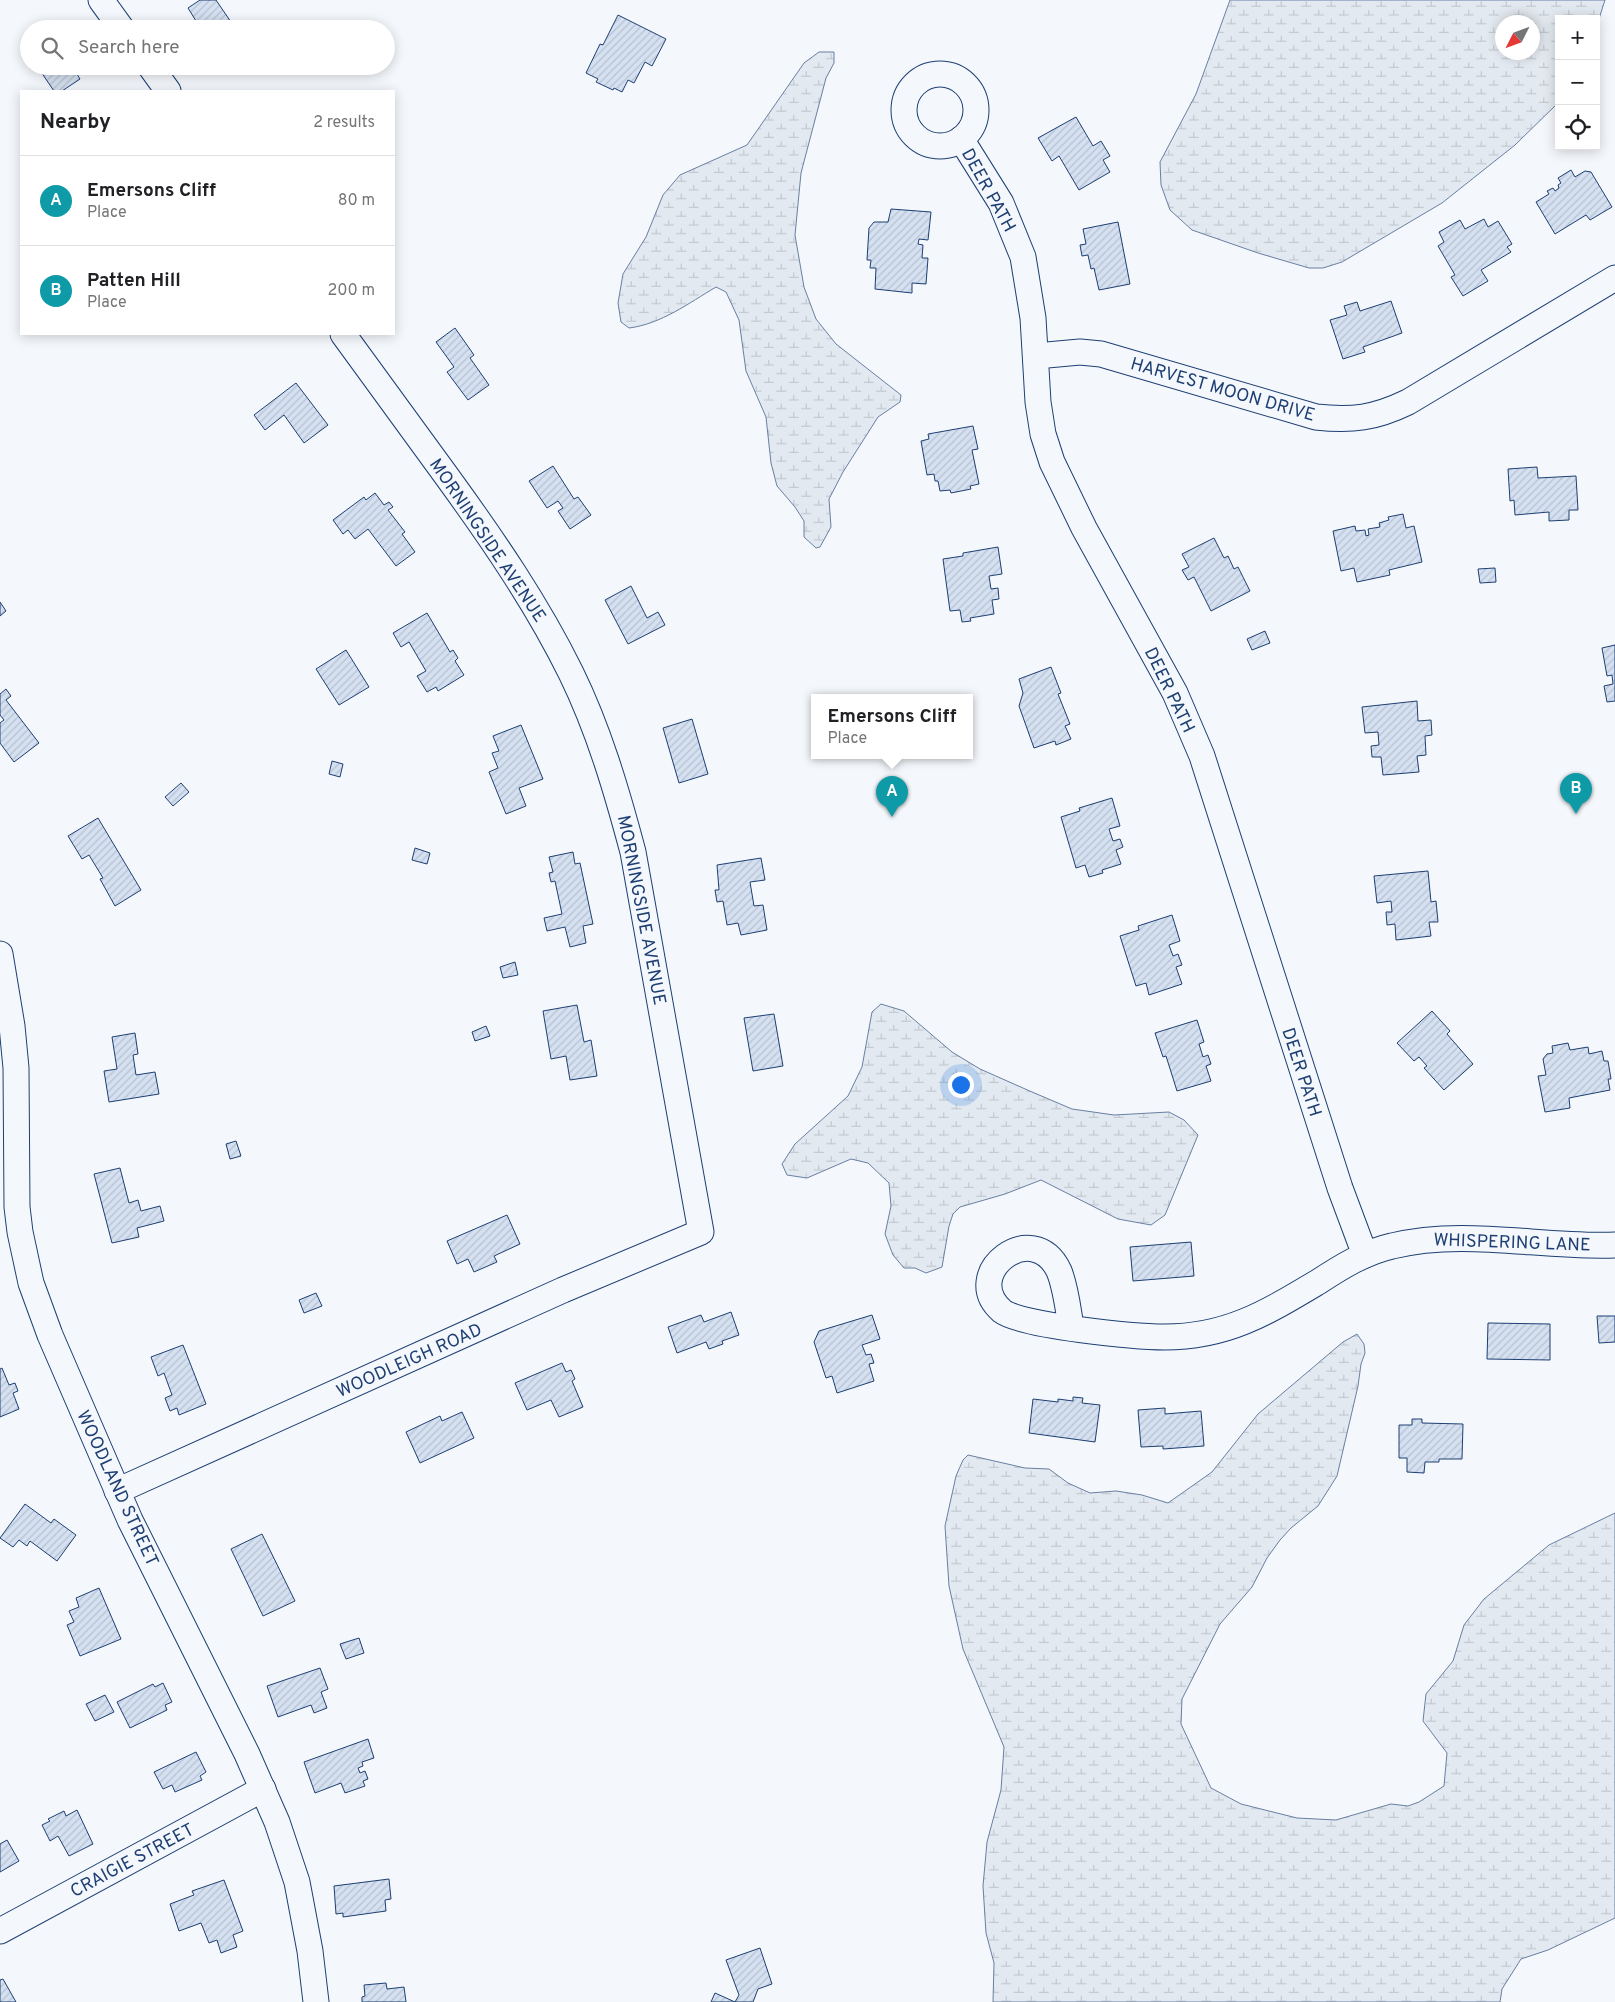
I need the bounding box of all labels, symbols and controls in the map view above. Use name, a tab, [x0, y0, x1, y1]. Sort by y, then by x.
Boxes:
north arrow	[1495, 15, 1540, 60]
map controls	[1555, 15, 1600, 150]
button: +	[1555, 15, 1600, 60]
search box	[20, 20, 395, 75]
icon: search	[38, 34, 66, 62]
text: Search here	[78, 36, 180, 60]
button: −	[1555, 60, 1600, 105]
button: locate	[1555, 105, 1600, 150]
text: Nearby	[40, 109, 111, 136]
text: 2 results	[313, 113, 375, 133]
street label: DEER PATH	[955, 145, 1020, 237]
text: Emersons Cliff	[87, 179, 216, 203]
text: A	[50, 191, 62, 211]
text: 80 m	[338, 191, 375, 211]
text: Place	[87, 203, 127, 223]
text: Patten Hill	[87, 269, 181, 293]
text: B	[50, 281, 62, 301]
text: 200 m	[327, 281, 375, 301]
text: Place	[87, 293, 127, 313]
street label: HARVEST MOON DRIVE	[1128, 353, 1318, 428]
street label: MORNINGSIDE AVENUE	[423, 454, 550, 627]
street label: DEER PATH	[1138, 644, 1199, 737]
popup	[811, 694, 973, 759]
text: Emersons Cliff	[827, 705, 957, 729]
text: Place	[827, 729, 867, 749]
pin: B	[1560, 773, 1592, 814]
pin: A	[876, 776, 908, 817]
street label: MORNINGSIDE AVENUE	[611, 813, 670, 1007]
street label: DEER PATH	[1275, 1025, 1326, 1120]
your location	[948, 1072, 974, 1098]
street label: WHISPERING LANE	[1433, 1229, 1591, 1258]
street label: WOODLEIGH ROAD	[333, 1319, 486, 1404]
street label: WOODLAND STREET	[70, 1407, 163, 1570]
street label: CRAIGIE STREET	[67, 1819, 199, 1904]

